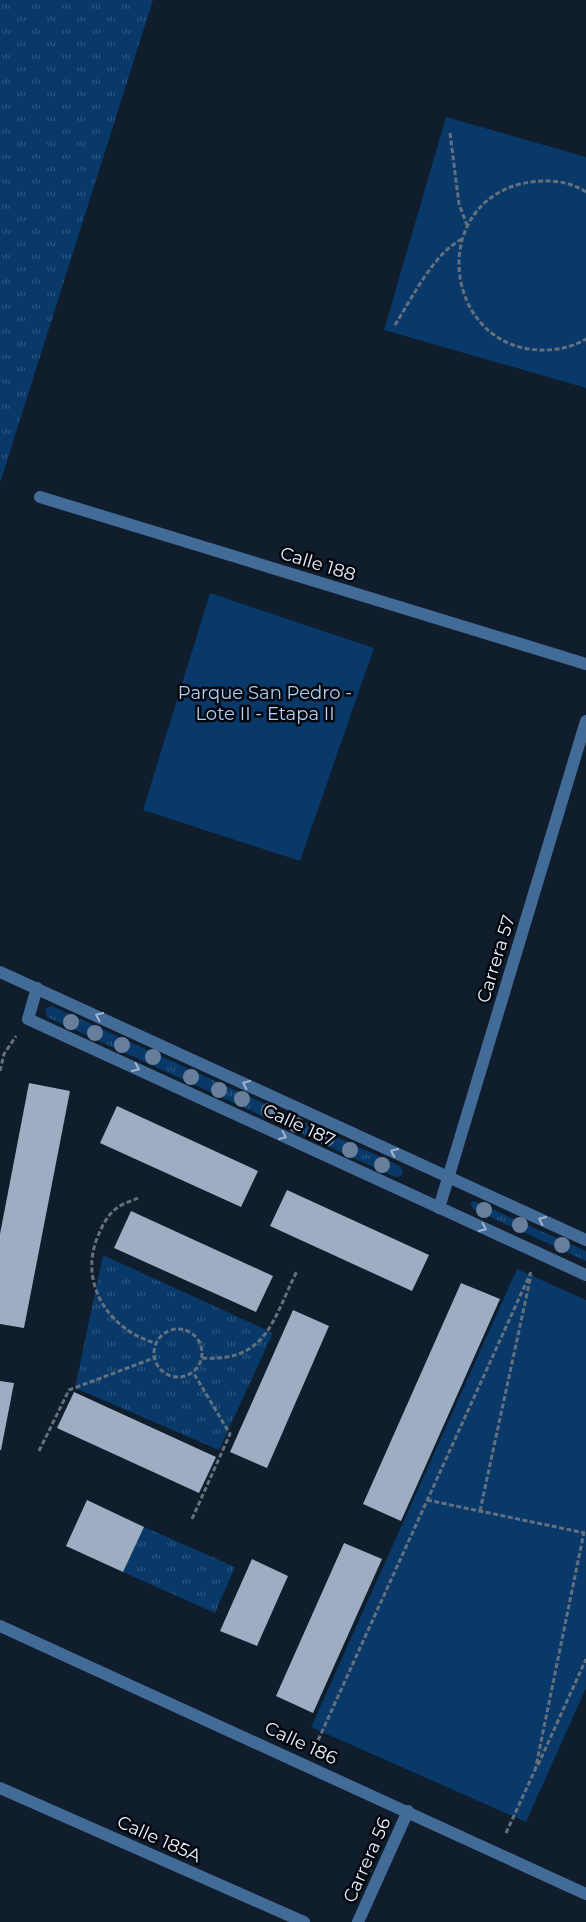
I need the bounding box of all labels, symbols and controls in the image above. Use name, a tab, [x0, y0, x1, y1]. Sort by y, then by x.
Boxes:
street label: Calle 188	[277, 542, 359, 586]
park label: Parque San Pedro - Lote II - Etapa II	[178, 682, 352, 725]
street label: Carrera 57	[472, 912, 520, 1006]
one-way arrow	[95, 1012, 104, 1023]
one-way arrow	[131, 1062, 140, 1073]
one-way arrow	[242, 1080, 251, 1091]
street label: Calle 187	[259, 1099, 339, 1151]
one-way arrow	[278, 1130, 287, 1141]
one-way arrow	[390, 1148, 399, 1158]
one-way arrow	[538, 1215, 547, 1226]
one-way arrow	[478, 1221, 487, 1232]
street label: Calle 186	[261, 1717, 341, 1769]
street label: Calle 185A	[114, 1811, 204, 1867]
street label: Carrera 56	[338, 1814, 396, 1906]

